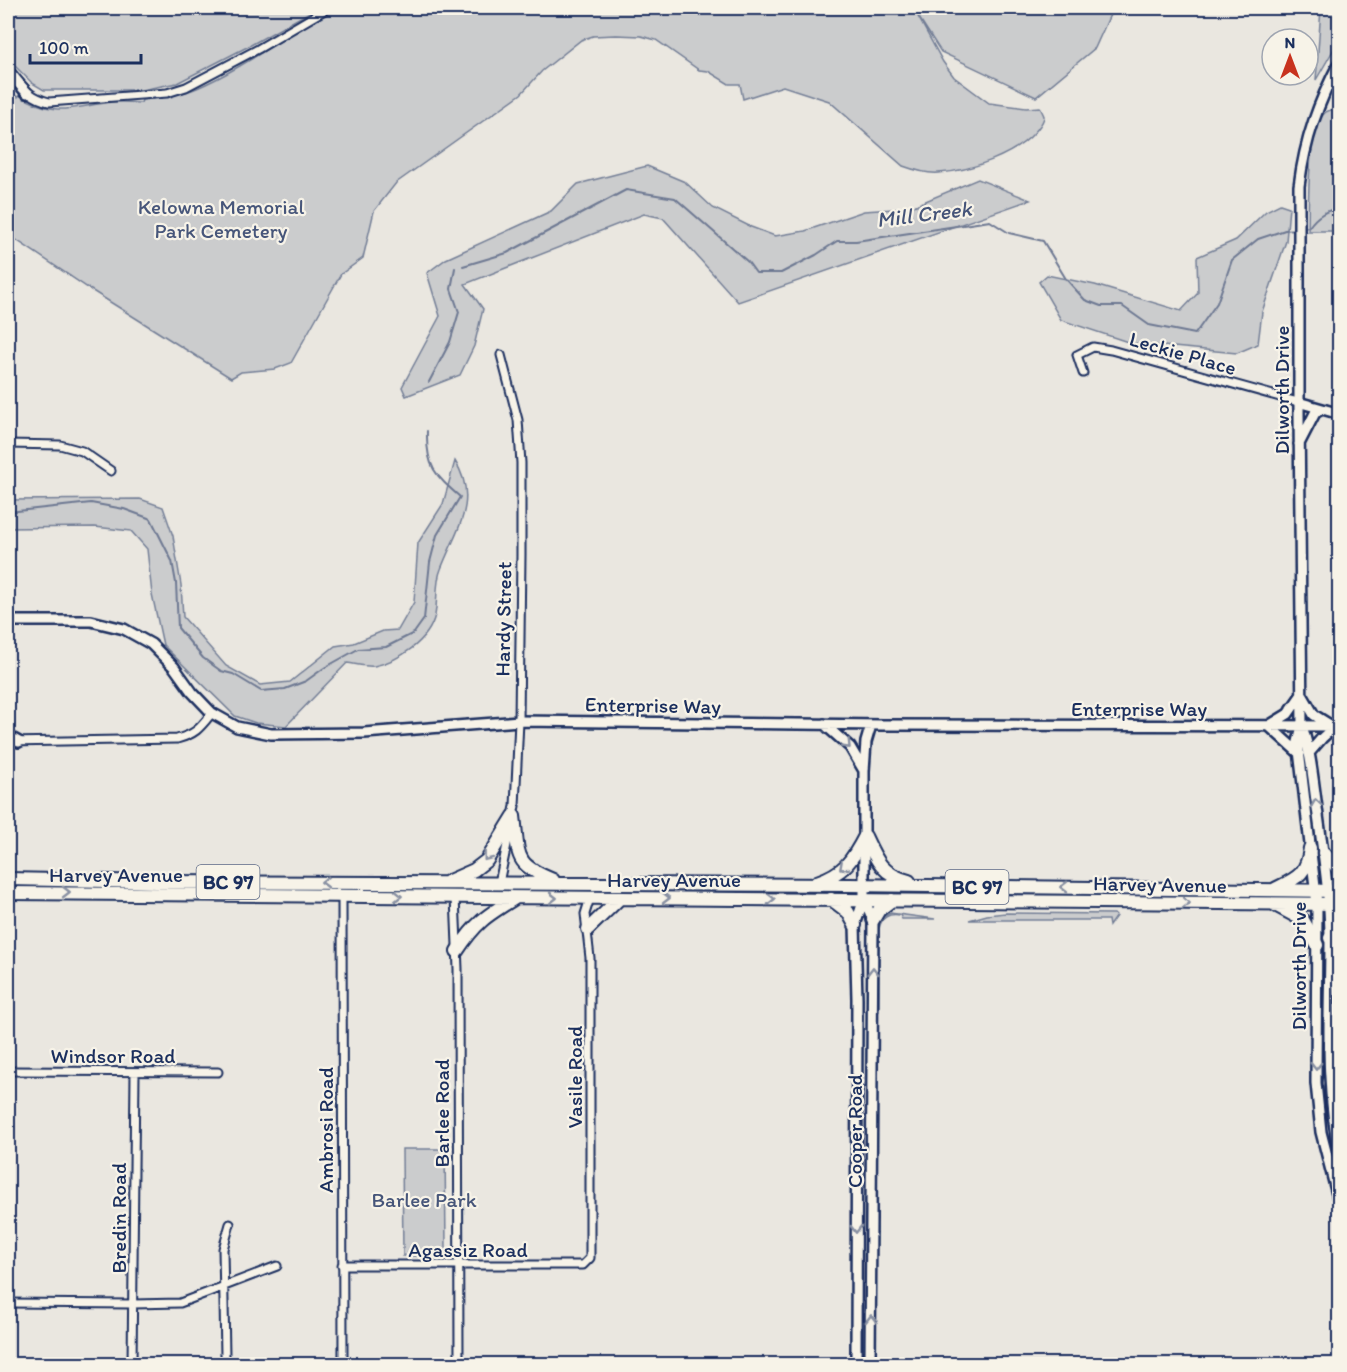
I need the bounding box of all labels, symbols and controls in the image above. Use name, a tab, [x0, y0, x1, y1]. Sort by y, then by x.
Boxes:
scale bar	[30, 27, 141, 65]
north arrow	[1260, 27, 1320, 87]
text: N	[1285, 33, 1295, 52]
text: 100 m	[39, 37, 89, 59]
park label: Kelowna Memorial Park Cemetery	[138, 194, 304, 243]
water label: Mill Creek	[875, 195, 975, 233]
street label: Dilworth Drive	[1269, 325, 1294, 455]
street label: Leckie Place	[1127, 326, 1239, 380]
street label: Hardy Street	[489, 561, 517, 677]
street label: Enterprise Way	[585, 691, 721, 719]
street label: Enterprise Way	[1071, 696, 1207, 721]
one-way arrow	[840, 739, 851, 749]
one-way arrow	[1311, 798, 1323, 808]
one-way arrow	[483, 850, 494, 861]
one-way arrow	[840, 860, 850, 871]
street label: Harvey Avenue	[49, 862, 183, 887]
road number: BC 97	[196, 865, 260, 899]
street label: Harvey Avenue	[607, 867, 741, 892]
road number: BC 97	[946, 870, 1008, 904]
street label: Harvey Avenue	[1093, 870, 1227, 898]
one-way arrow	[321, 876, 330, 888]
one-way arrow	[1060, 881, 1069, 893]
one-way arrow	[61, 886, 70, 899]
one-way arrow	[394, 890, 403, 903]
one-way arrow	[549, 892, 558, 904]
one-way arrow	[661, 892, 670, 904]
one-way arrow	[766, 893, 775, 905]
one-way arrow	[1182, 897, 1191, 910]
street label: Dilworth Drive	[1286, 901, 1311, 1031]
one-way arrow	[867, 966, 879, 975]
street label: Vasile Road	[562, 1025, 587, 1129]
street label: Windsor Road	[50, 1043, 176, 1068]
street label: Barlee Road	[429, 1058, 454, 1167]
one-way arrow	[1310, 1062, 1322, 1071]
street label: Ambrosi Road	[313, 1067, 338, 1193]
street label: Cooper Road	[842, 1073, 867, 1188]
street label: Bredin Road	[106, 1162, 131, 1274]
park label: Barlee Park	[371, 1187, 477, 1212]
one-way arrow	[850, 1224, 862, 1233]
street label: Agassiz Road	[408, 1237, 528, 1262]
one-way arrow	[865, 1314, 877, 1323]

